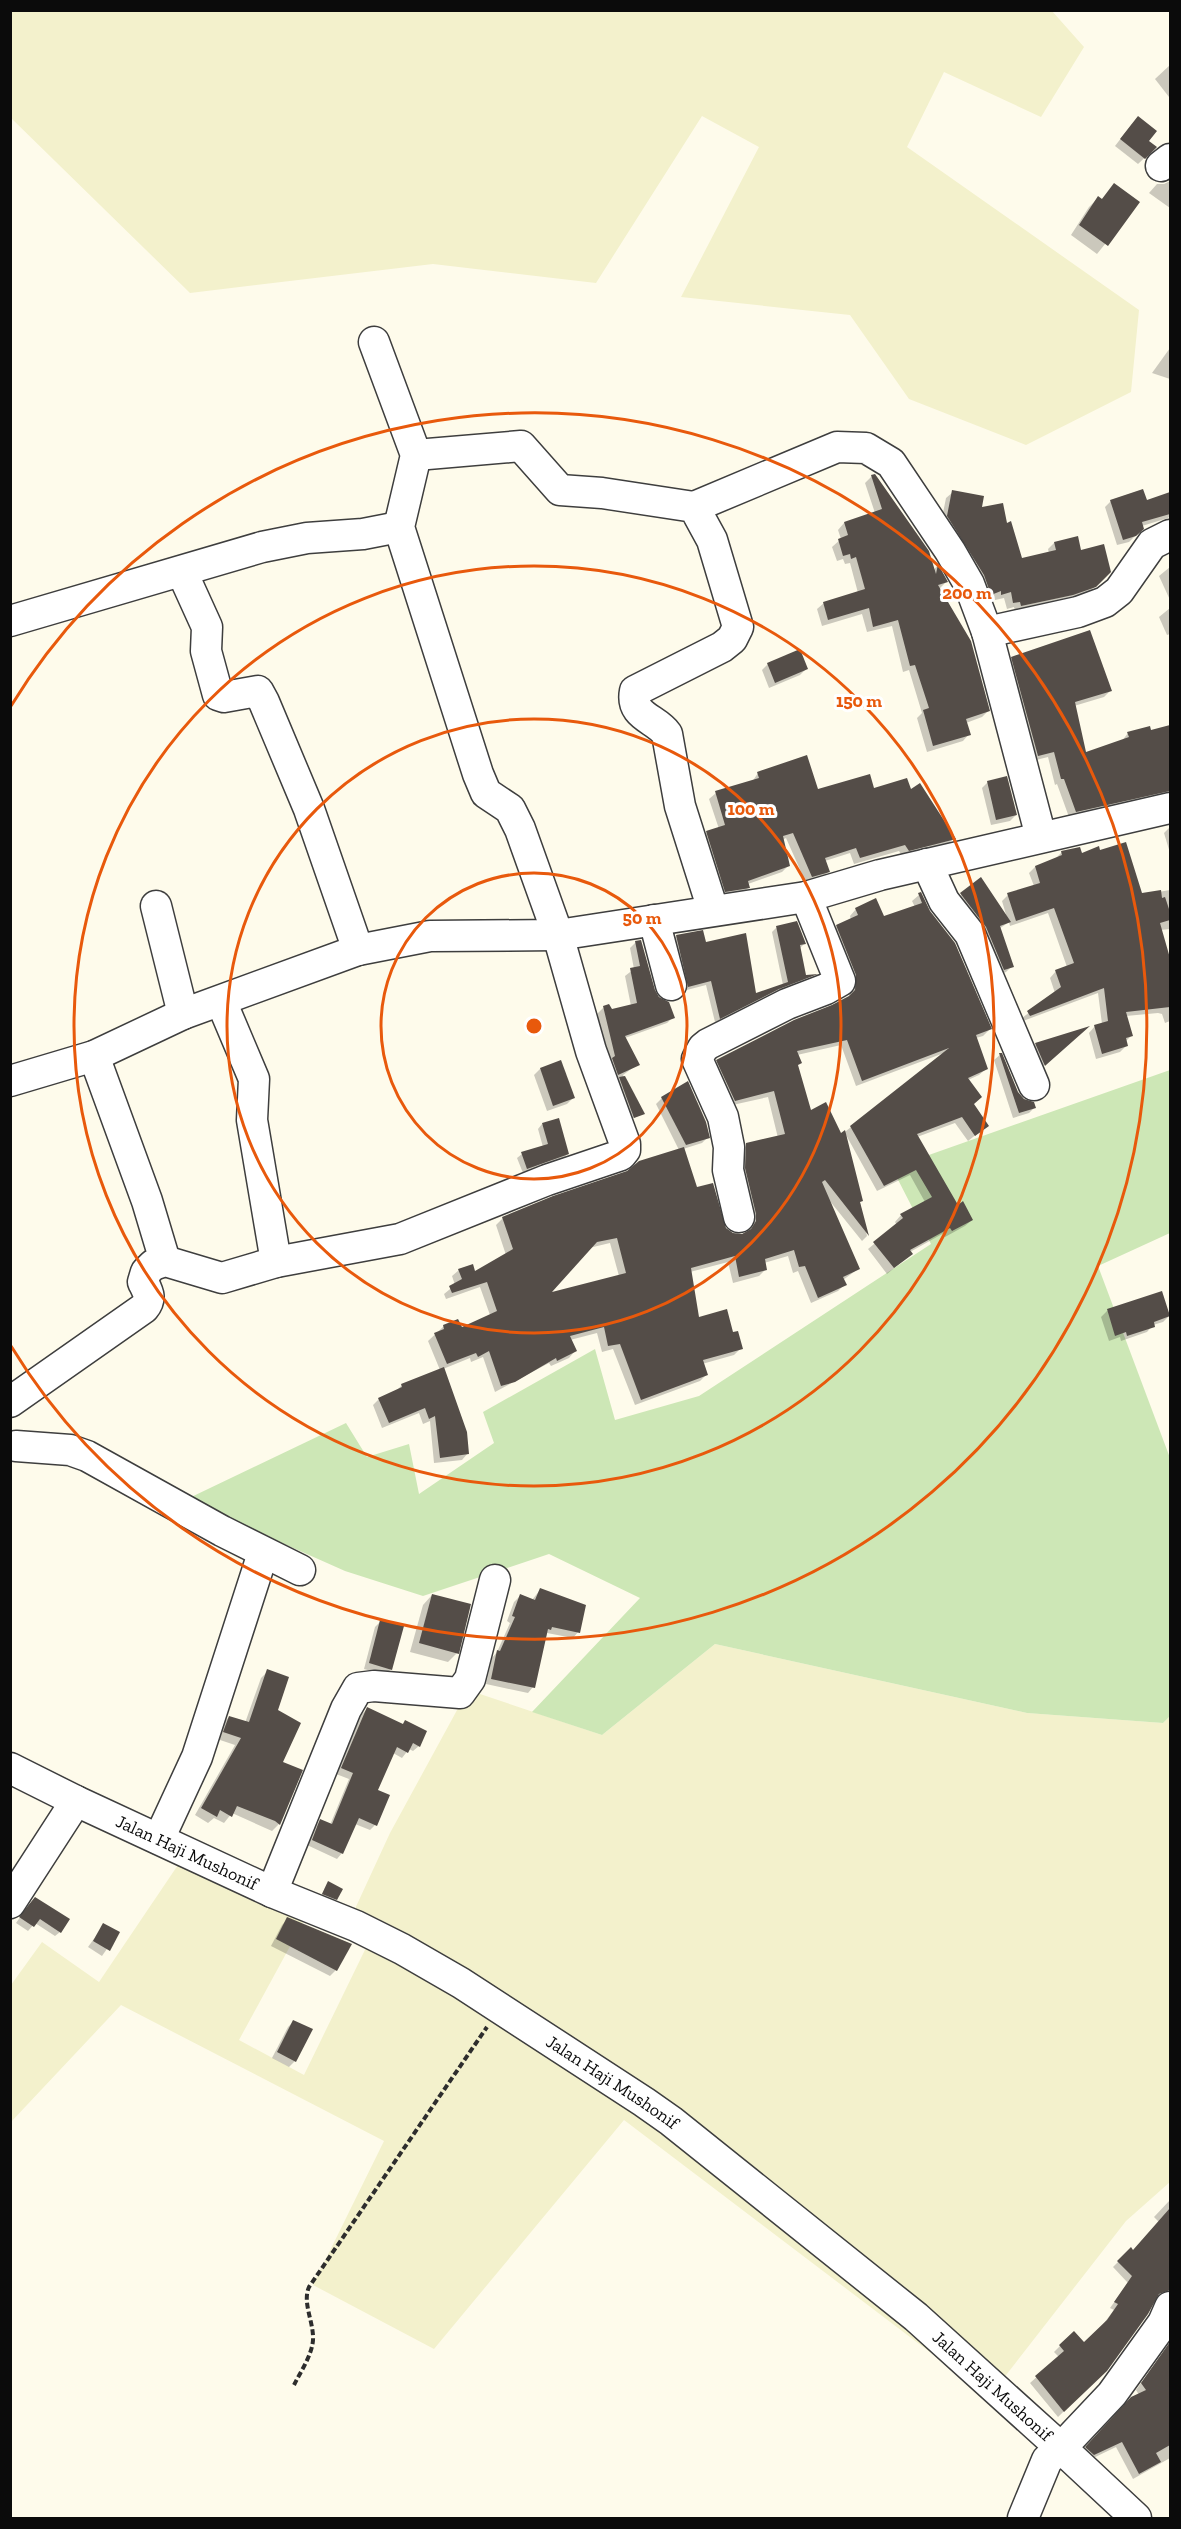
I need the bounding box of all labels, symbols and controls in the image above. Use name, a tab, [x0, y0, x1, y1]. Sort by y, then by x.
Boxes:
text: 200 m	[942, 582, 992, 604]
text: 150 m	[836, 690, 882, 712]
text: 100 m	[727, 798, 775, 820]
text: 50 m	[623, 907, 662, 929]
centre of rings	[524, 1016, 544, 1036]
street label: Jalan Haji Mushonif	[112, 1810, 263, 1895]
street label: Jalan Haji Mushonif	[542, 2030, 684, 2135]
street label: Jalan Haji Mushonif	[928, 2326, 1058, 2447]

